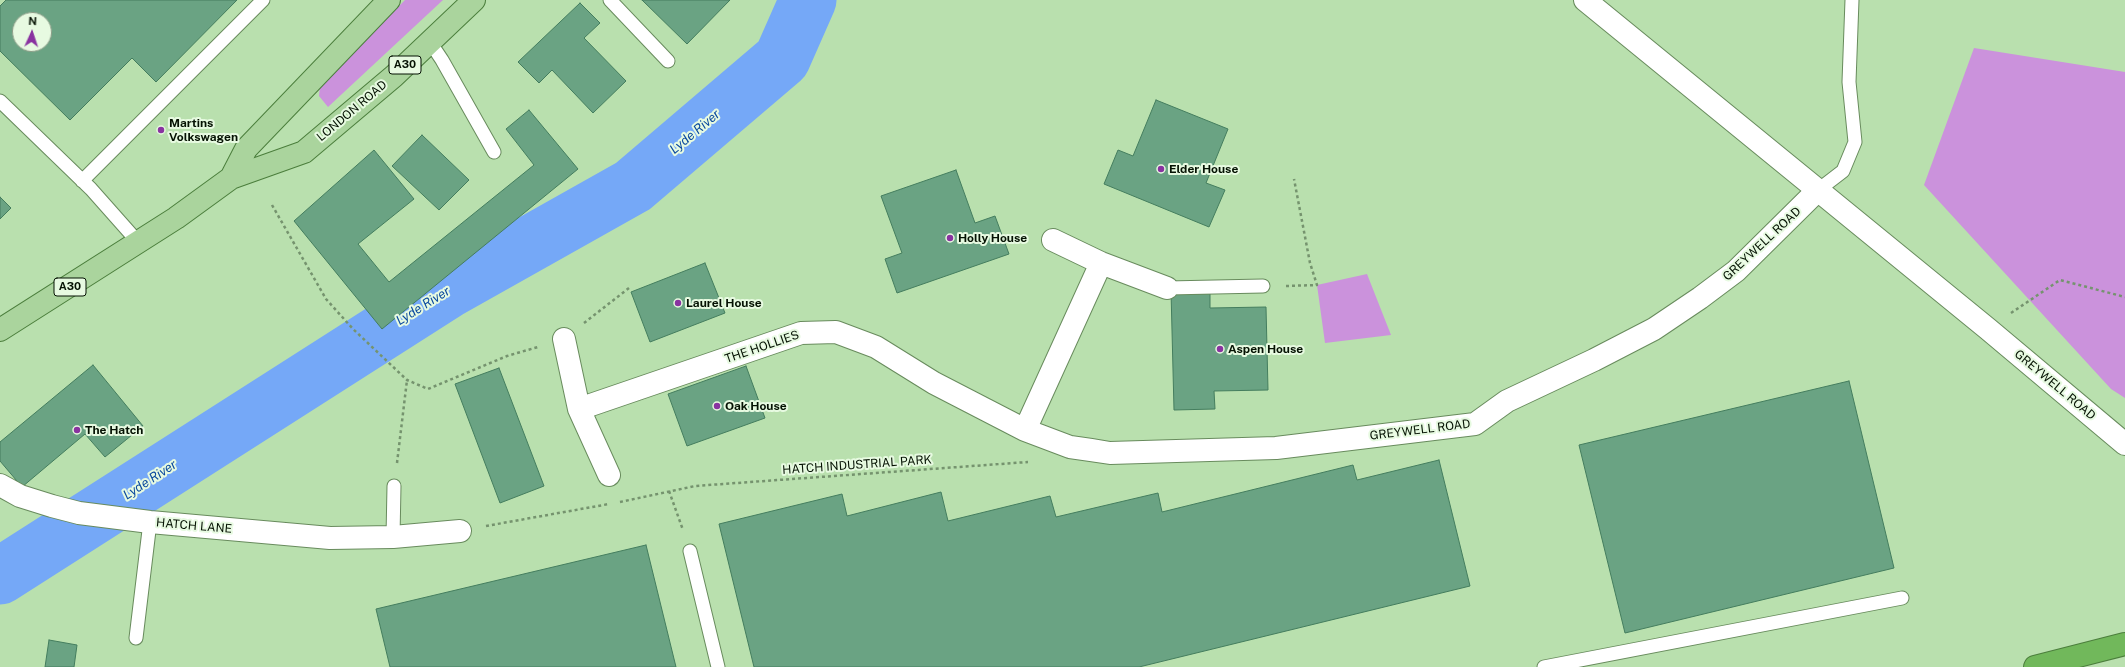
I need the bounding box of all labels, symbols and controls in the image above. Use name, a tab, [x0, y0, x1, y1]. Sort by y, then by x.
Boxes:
north arrow	[12, 12, 52, 52]
text: N	[28, 15, 37, 27]
road number: A30	[389, 56, 421, 74]
street label: LONDON ROAD	[314, 78, 390, 144]
water label: Lyde River	[667, 107, 723, 157]
place label: Martins Volkswagen	[169, 116, 238, 144]
marker: Martins Volkswagen	[156, 125, 166, 135]
place label: Elder House	[1169, 162, 1238, 176]
marker: Elder House	[1156, 164, 1166, 174]
street label: GREYWELL ROAD	[1720, 204, 1804, 284]
place label: Holly House	[958, 231, 1027, 245]
marker: Holly House	[945, 233, 955, 243]
road number: A30	[54, 278, 86, 296]
water label: Lyde River	[393, 283, 453, 329]
place label: Laurel House	[686, 296, 762, 310]
marker: Laurel House	[673, 298, 683, 308]
street label: THE HOLLIES	[723, 328, 801, 366]
place label: Aspen House	[1228, 342, 1303, 356]
marker: Aspen House	[1215, 344, 1225, 354]
street label: GREYWELL ROAD	[2012, 347, 2098, 423]
place label: Oak House	[725, 399, 787, 413]
marker: Oak House	[712, 401, 722, 411]
street label: GREYWELL ROAD	[1369, 417, 1471, 443]
place label: The Hatch	[85, 423, 143, 437]
marker: The Hatch	[72, 425, 82, 435]
street label: HATCH INDUSTRIAL PARK	[782, 453, 932, 477]
water label: Lyde River	[120, 457, 180, 503]
street label: HATCH LANE	[155, 516, 233, 536]

